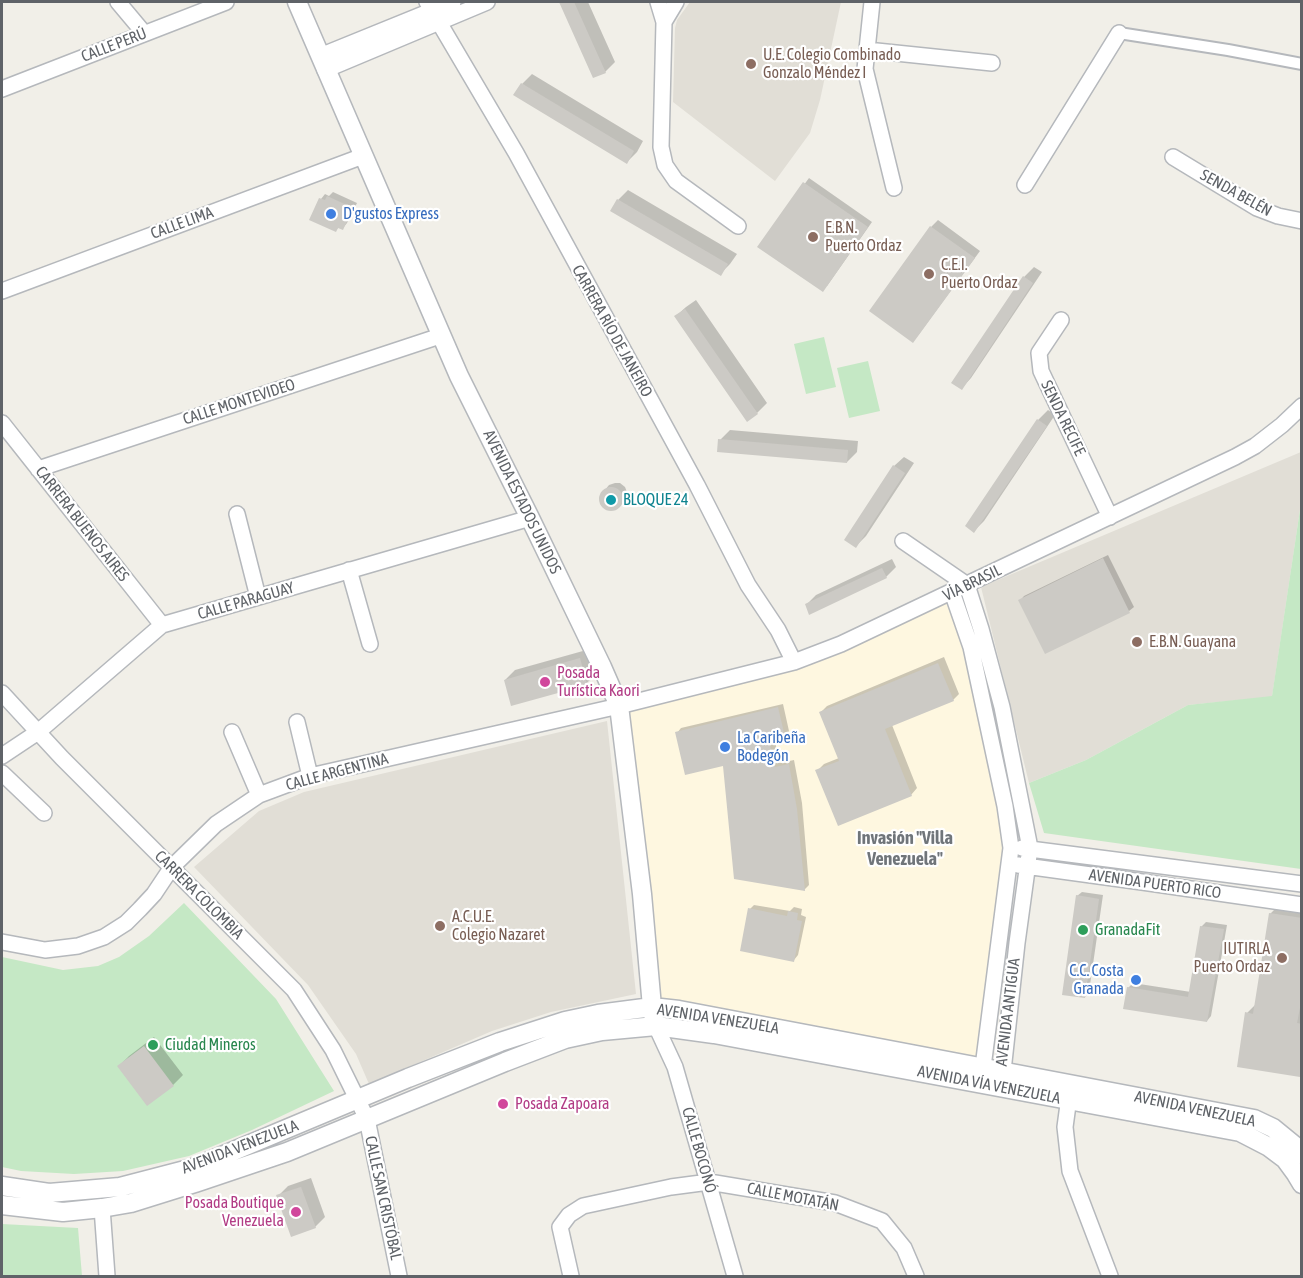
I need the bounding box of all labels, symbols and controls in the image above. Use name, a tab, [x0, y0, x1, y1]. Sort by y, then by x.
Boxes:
street label: CALLE PERÚ	[79, 24, 149, 66]
place label: U.E. Colegio Combinado Gonzalo Méndez I	[763, 45, 901, 83]
marker: U.E. Colegio Combinado Gonzalo Méndez I	[744, 57, 758, 71]
street label: SENDA BELÉN	[1197, 165, 1275, 221]
street label: CALLE LIMA	[148, 203, 216, 243]
place label: D'gustos Express	[343, 204, 439, 224]
marker: D'gustos Express	[324, 207, 338, 221]
place label: E.B.N. Puerto Ordaz	[825, 218, 901, 256]
marker: E.B.N. Puerto Ordaz	[806, 230, 820, 244]
place label: C.E.I. Puerto Ordaz	[941, 255, 1017, 293]
street label: CARRERA RÍO DE JANEIRO	[568, 262, 656, 400]
marker: C.E.I. Puerto Ordaz	[922, 267, 936, 281]
street label: CALLE MONTEVIDEO	[180, 375, 298, 429]
street label: SENDA RECIFE	[1037, 377, 1089, 459]
street label: AVENIDA ESTADOS UNIDOS	[479, 427, 565, 577]
street label: CARRERA BUENOS AIRES	[31, 463, 133, 585]
place label: BLOQUE 24	[623, 490, 689, 510]
marker: BLOQUE 24	[604, 493, 618, 507]
street label: VÍA BRASIL	[940, 561, 1004, 605]
street label: CALLE PARAGUAY	[196, 578, 296, 624]
place label: E.B.N. Guayana	[1149, 632, 1236, 652]
marker: E.B.N. Guayana	[1130, 635, 1144, 649]
place label: Posada Turística Kaori	[557, 663, 640, 701]
marker: Posada Turística Kaori	[538, 675, 552, 689]
place label: La Caribeña Bodegón	[737, 728, 806, 766]
marker: La Caribeña Bodegón	[718, 740, 732, 754]
street label: CALLE ARGENTINA	[284, 749, 390, 795]
district label: Invasión "Villa Venezuela"	[857, 827, 953, 870]
street label: CARRERA COLOMBIA	[151, 847, 247, 943]
street label: AVENIDA PUERTO RICO	[1088, 865, 1222, 903]
place label: A.C.U.E. Colegio Nazaret	[452, 907, 545, 945]
marker: A.C.U.E. Colegio Nazaret	[433, 919, 447, 933]
place label: GranadaFit	[1095, 920, 1160, 940]
marker: GranadaFit	[1076, 923, 1090, 937]
place label: IUTIRLA Puerto Ordaz	[1194, 939, 1270, 977]
marker: IUTIRLA Puerto Ordaz	[1275, 951, 1289, 965]
street label: AVENIDA ANTIGUA	[992, 957, 1024, 1067]
place label: C.C. Costa Granada	[1069, 961, 1124, 999]
marker: C.C. Costa Granada	[1129, 973, 1143, 987]
street label: AVENIDA VENEZUELA	[656, 1000, 780, 1038]
place label: Ciudad Mineros	[165, 1035, 256, 1055]
marker: Ciudad Mineros	[146, 1038, 160, 1052]
street label: AVENIDA VÍA VENEZUELA	[916, 1062, 1062, 1108]
street label: AVENIDA VENEZUELA	[1133, 1087, 1257, 1131]
place label: Posada Zapoara	[515, 1094, 610, 1114]
marker: Posada Zapoara	[496, 1097, 510, 1111]
street label: CALLE BOCONÓ	[678, 1105, 720, 1195]
street label: AVENIDA VENEZUELA	[179, 1116, 301, 1178]
street label: CALLE SAN CRISTÓBAL	[360, 1134, 406, 1262]
street label: CALLE MOTATÁN	[745, 1179, 841, 1215]
place label: Posada Boutique Venezuela	[185, 1193, 284, 1231]
marker: Posada Boutique Venezuela	[289, 1205, 303, 1219]

